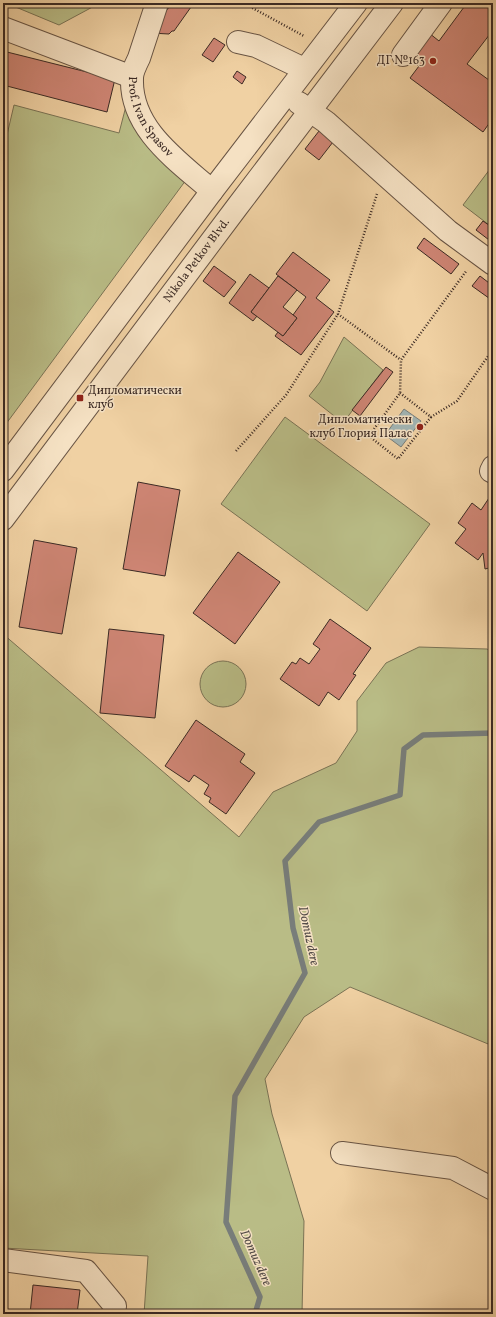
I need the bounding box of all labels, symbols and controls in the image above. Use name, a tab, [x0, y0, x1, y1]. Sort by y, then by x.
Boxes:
place label: ДГ №163	[377, 53, 425, 69]
marker: ДГ №163	[428, 56, 438, 66]
street label: Prof. Ivan Spasov	[124, 76, 177, 161]
street label: Nikola Petkov Blvd.	[160, 215, 234, 306]
place label: Дипломатически клуб	[88, 383, 182, 413]
marker: Дипломатически клуб	[75, 393, 85, 403]
place label: Дипломатически клуб Глория Палас	[310, 412, 412, 442]
marker: Дипломатически клуб Глория Палас	[415, 422, 425, 432]
water label: Domuz dere	[293, 905, 323, 967]
water label: Domuz dere	[235, 1227, 275, 1289]

